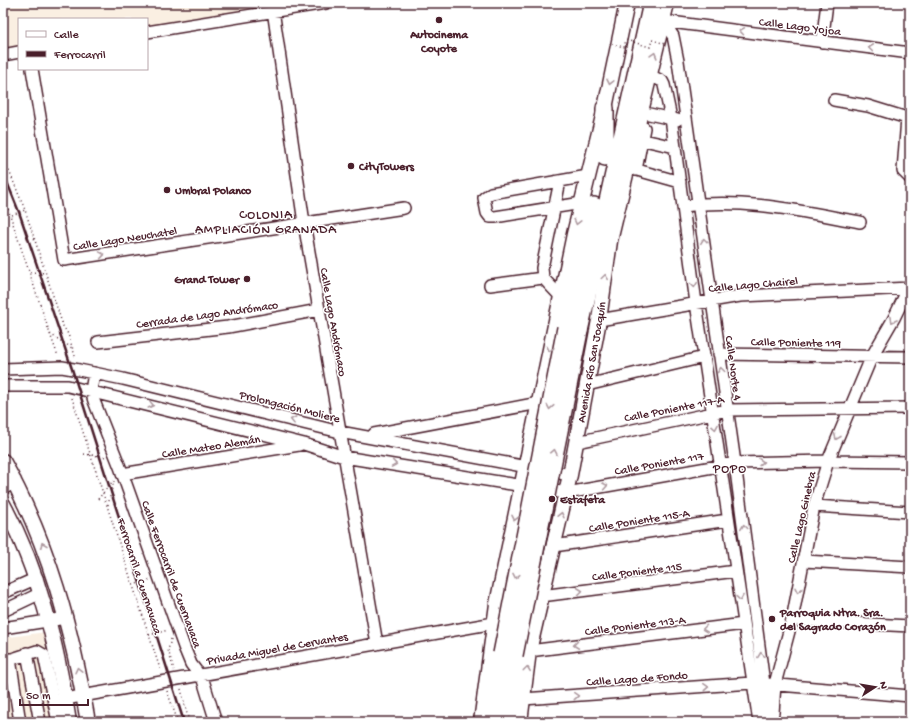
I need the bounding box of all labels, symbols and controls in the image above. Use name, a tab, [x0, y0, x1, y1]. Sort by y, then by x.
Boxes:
marker: Autocinema Coyote	[434, 15, 444, 25]
street label: Calle Lago Yojoa	[758, 16, 842, 40]
legend	[18, 18, 148, 70]
one-way arrow	[739, 27, 745, 36]
text: Calle	[54, 29, 79, 43]
place label: Autocinema Coyote	[409, 29, 469, 57]
one-way arrow	[868, 44, 874, 53]
text: Ferrocarril	[53, 49, 106, 63]
one-way arrow	[650, 52, 658, 58]
one-way arrow	[607, 79, 615, 85]
marker: CityTowers	[346, 161, 356, 171]
place label: CityTowers	[358, 161, 414, 175]
marker: Umbral Polanco	[162, 185, 172, 195]
place label: Umbral Polanco	[175, 185, 252, 199]
district label: COLONIA AMPLIACIÓN GRANADA	[195, 208, 337, 238]
one-way arrow	[573, 219, 582, 226]
street label: Calle Lago Neuchatel	[72, 225, 179, 255]
one-way arrow	[700, 238, 709, 244]
one-way arrow	[99, 251, 105, 260]
street label: Calle Lago Andrómaco	[316, 267, 348, 378]
place label: Grand Tower	[174, 274, 241, 288]
marker: Grand Tower	[242, 274, 252, 284]
one-way arrow	[600, 274, 609, 281]
street label: Calle Lago Chairel	[708, 275, 799, 297]
one-way arrow	[689, 282, 698, 288]
street label: Cerrada de Lago Andrómaco	[135, 299, 279, 333]
street label: Avenida Río San Joaquín	[575, 301, 611, 424]
one-way arrow	[890, 316, 897, 323]
street label: Calle Norte 4	[721, 335, 744, 402]
street label: Calle Poniente 119	[751, 336, 841, 352]
one-way arrow	[546, 346, 554, 353]
one-way arrow	[717, 367, 726, 373]
street label: Prolongación Moliere	[237, 388, 342, 427]
street label: Calle Poniente 117-A	[623, 393, 726, 426]
one-way arrow	[148, 401, 154, 409]
one-way arrow	[547, 404, 555, 410]
one-way arrow	[290, 417, 296, 425]
one-way arrow	[710, 424, 719, 431]
street label: Calle Mateo Alemán	[161, 433, 262, 463]
one-way arrow	[834, 434, 842, 441]
one-way arrow	[550, 449, 558, 455]
street label: Calle Poniente 117	[614, 450, 706, 480]
one-way arrow	[758, 458, 764, 466]
one-way arrow	[391, 460, 397, 468]
district label: POPO	[712, 462, 747, 477]
street label: Calle Lago Ginebra	[786, 470, 820, 565]
one-way arrow	[602, 482, 608, 491]
marker: Estafeta	[547, 494, 557, 504]
place label: Estafeta	[559, 494, 606, 508]
street label: Calle Ferrocarril de Cuernavaca	[137, 499, 203, 650]
street label: Calle Poniente 115-A	[588, 507, 691, 537]
one-way arrow	[557, 512, 565, 519]
one-way arrow	[511, 515, 520, 521]
street label: Ferrocarril a Cuernavaca	[112, 516, 164, 637]
one-way arrow	[740, 524, 749, 530]
one-way arrow	[40, 542, 48, 550]
street label: Calle Poniente 115	[591, 561, 683, 585]
one-way arrow	[513, 573, 521, 579]
one-way arrow	[577, 587, 583, 596]
one-way arrow	[794, 587, 802, 593]
one-way arrow	[735, 595, 744, 601]
place label: Parroquia Ntra. Sra. del Sagrado Corazón	[779, 607, 886, 635]
street label: Calle Poniente 113-A	[584, 614, 687, 640]
marker: Parroquia Ntra. Sra. del Sagrado Corazón	[767, 614, 777, 624]
one-way arrow	[702, 624, 708, 633]
street label: Privada Miguel de Cervantes	[205, 631, 350, 669]
one-way arrow	[573, 640, 579, 649]
one-way arrow	[757, 652, 766, 659]
one-way arrow	[522, 666, 531, 672]
one-way arrow	[74, 667, 82, 673]
north arrow	[855, 667, 895, 707]
street label: Calle Lago de Fondo	[586, 669, 688, 691]
scale bar	[20, 681, 88, 707]
text: N	[876, 681, 889, 690]
one-way arrow	[703, 682, 709, 691]
text: 50 m	[26, 690, 51, 704]
one-way arrow	[573, 691, 579, 700]

